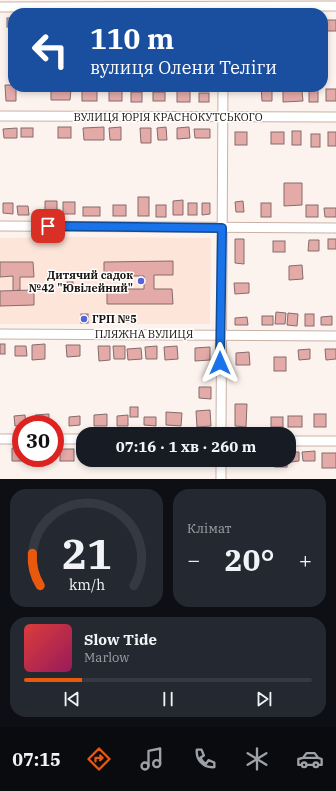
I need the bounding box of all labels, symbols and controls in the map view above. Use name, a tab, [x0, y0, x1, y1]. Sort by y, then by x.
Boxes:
text: 110 m	[90, 20, 174, 57]
icon: left	[24, 24, 76, 76]
text: вулиця Олени Теліги	[90, 56, 277, 79]
street label: ВУЛИЦЯ ЮРІЯ КРАСНОКУТСЬКОГО	[73, 110, 263, 124]
pin	[31, 209, 65, 243]
icon: arrive	[37, 215, 59, 237]
place label: Дитячий садок №42 "Ювілейний"	[29, 268, 133, 295]
marker: Дитячий садок №42 "Ювілейний"	[136, 276, 146, 286]
place label: ГРП №5	[92, 312, 137, 326]
marker: ГРП №5	[79, 314, 89, 324]
street label: ПЛЯЖНА ВУЛИЦЯ	[95, 327, 193, 341]
position arrow	[199, 342, 241, 384]
speed limit sign: 30	[12, 415, 64, 467]
text: 07:16 · 1 хв · 260 m	[116, 437, 256, 456]
text: Клімат	[187, 520, 232, 537]
text: 21	[62, 526, 111, 580]
text: 20°	[224, 540, 275, 579]
text: −	[187, 545, 200, 574]
text: +	[299, 545, 312, 574]
text: km/h	[68, 575, 105, 594]
text: Slow Tide	[84, 630, 157, 649]
text: Marlow	[84, 649, 129, 666]
icon: previous	[61, 688, 83, 710]
icon: pause	[157, 688, 179, 710]
icon: next	[253, 688, 275, 710]
icon: directions	[85, 745, 113, 773]
icon: music	[138, 745, 166, 773]
icon: phone	[191, 745, 219, 773]
icon: climate	[243, 745, 271, 773]
icon: car	[296, 745, 324, 773]
text: 07:15	[12, 748, 61, 771]

